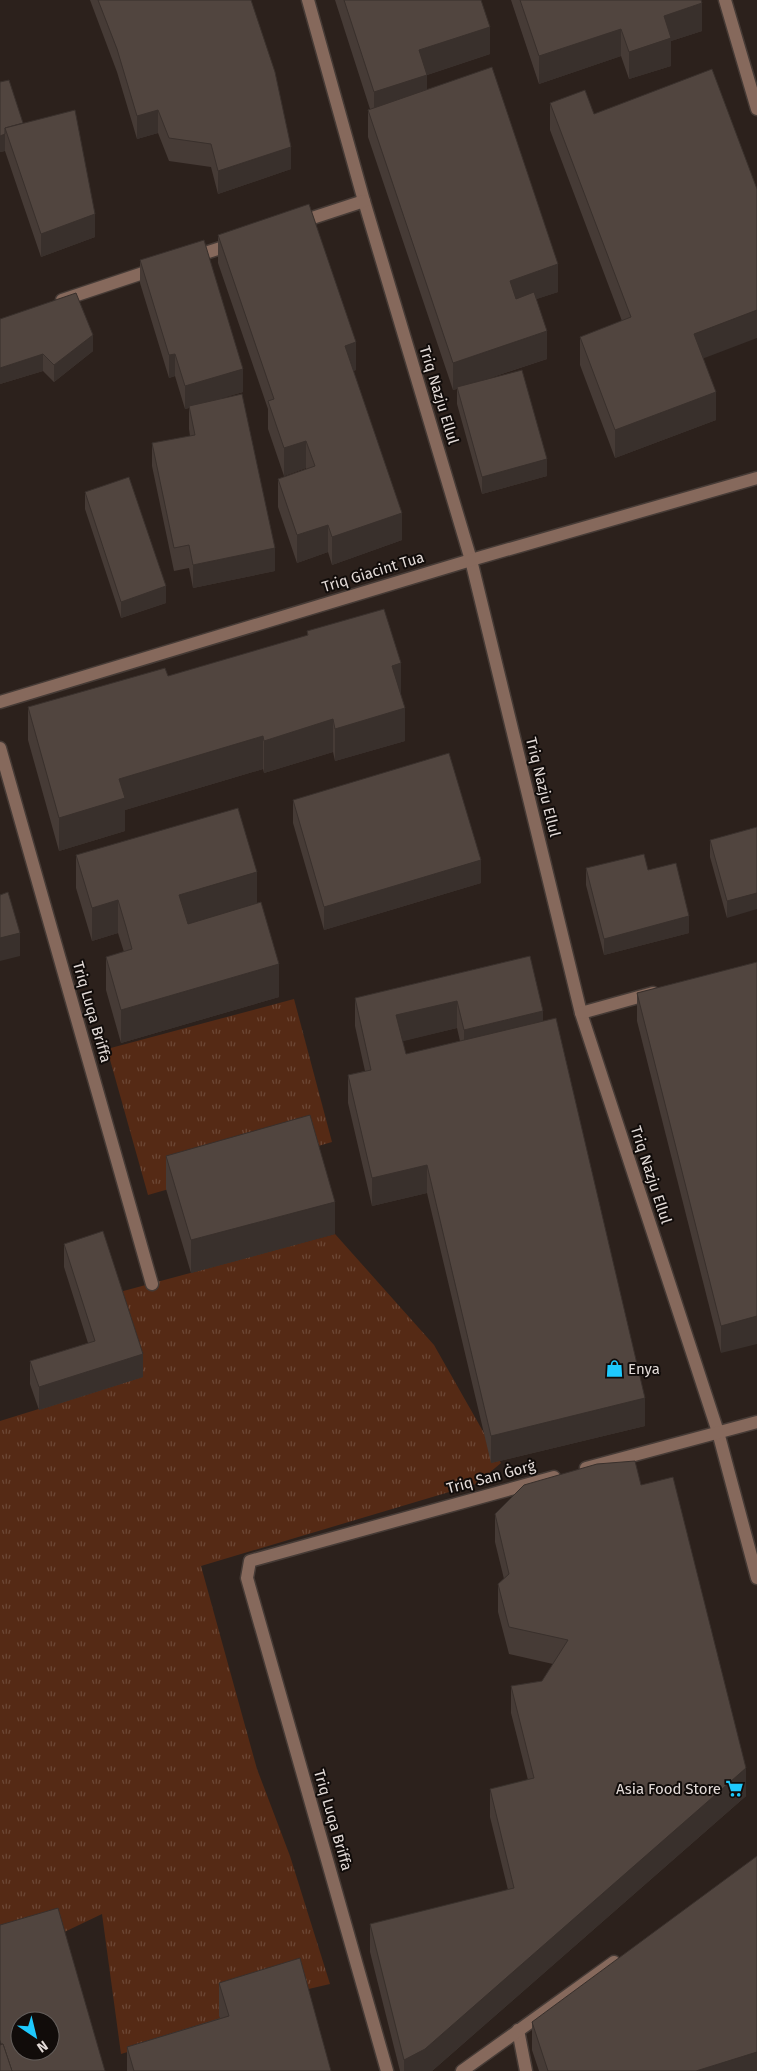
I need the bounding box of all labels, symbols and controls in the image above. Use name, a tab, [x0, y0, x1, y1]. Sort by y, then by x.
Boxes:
street label: Triq Nazju Ellul	[415, 344, 463, 447]
street label: Triq Giacint Tua	[320, 548, 426, 596]
street label: Triq Nazju Ellul	[522, 735, 564, 839]
street label: Triq Luqa Briffa	[69, 959, 115, 1065]
street label: Triq Nazju Ellul	[627, 1124, 675, 1227]
shop icon: Enya	[604, 1359, 624, 1379]
place label: Enya	[628, 1360, 660, 1378]
street label: Triq San Ġorġ	[445, 1456, 537, 1497]
street label: Triq Luqa Briffa	[310, 1767, 356, 1873]
supermarket icon: Asia Food Store	[725, 1779, 745, 1799]
place label: Asia Food Store	[616, 1780, 721, 1798]
north arrow	[10, 2011, 60, 2061]
text: N	[33, 2037, 51, 2056]

